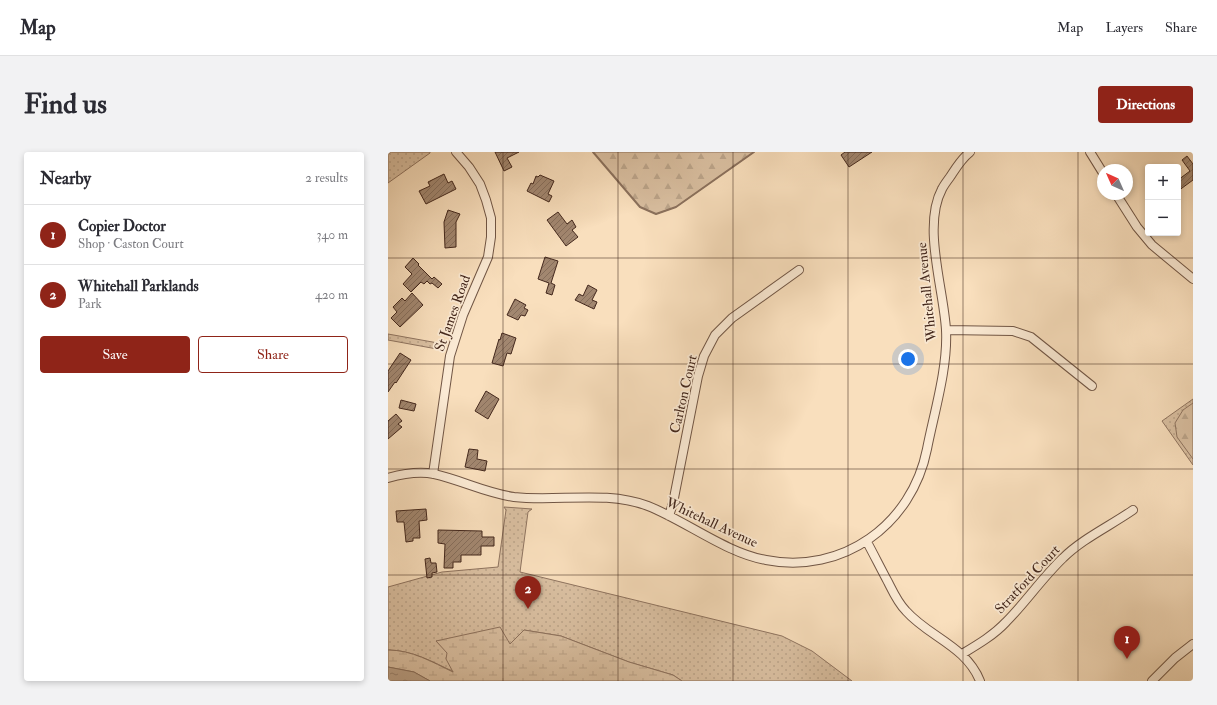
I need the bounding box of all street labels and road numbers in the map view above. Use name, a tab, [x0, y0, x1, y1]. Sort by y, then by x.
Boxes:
street label: Whitehall Avenue	[913, 241, 940, 343]
street label: St James Road	[431, 273, 474, 354]
street label: Carlton Court	[666, 353, 701, 435]
street label: Whitehall Avenue	[662, 493, 761, 551]
street label: Stratford Court	[991, 541, 1064, 617]

